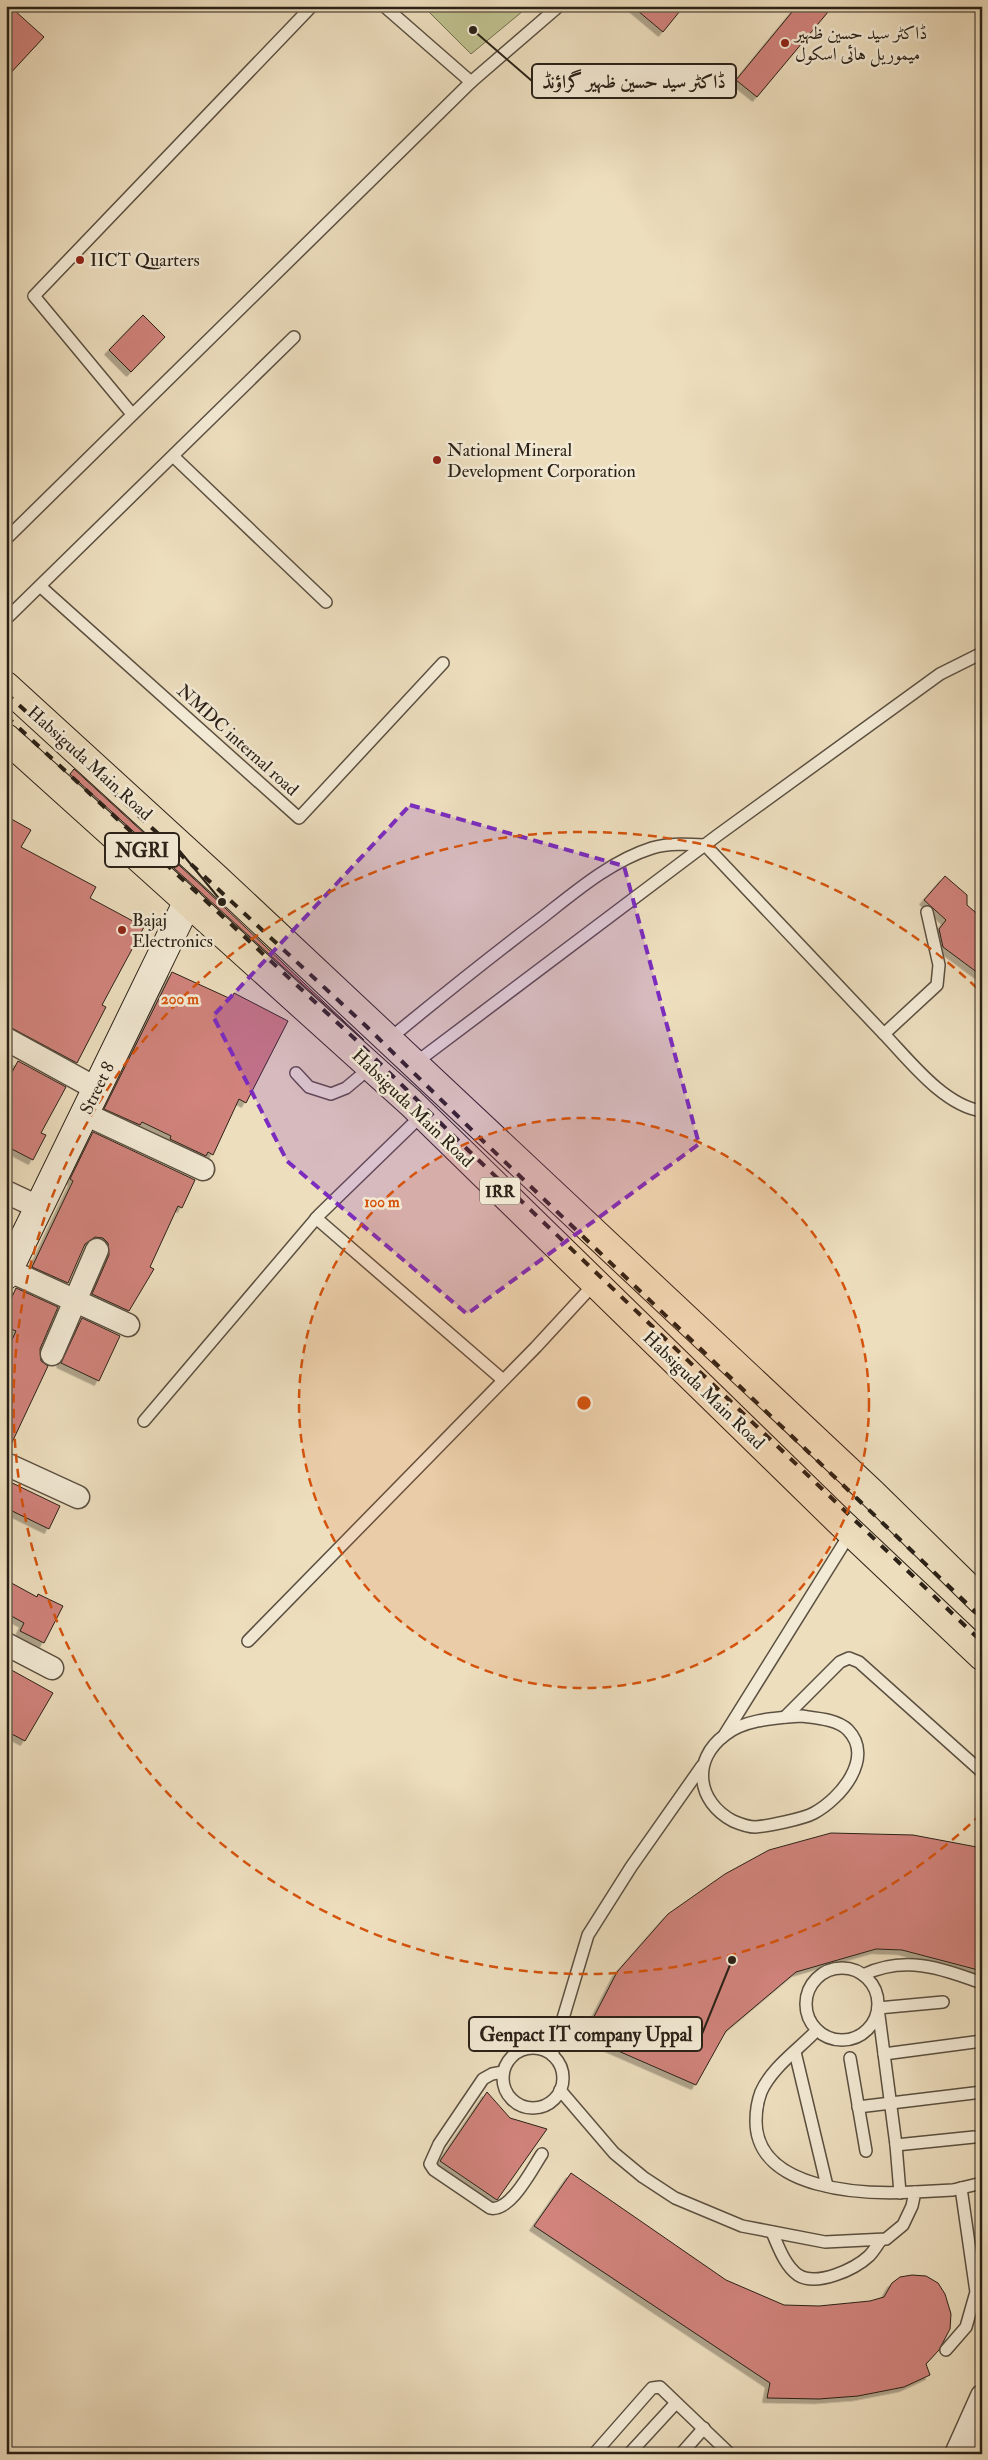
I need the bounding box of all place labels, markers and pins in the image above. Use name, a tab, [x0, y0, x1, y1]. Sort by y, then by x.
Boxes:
place label: ڈاکٹر سید حسین ظہیر میموریل ہائی اسکول	[793, 22, 927, 67]
marker: ڈاکٹر سید حسین ظہیر میموریل ہائی اسکول	[779, 37, 791, 49]
callout: ڈاکٹر سید حسین ظہیر گراؤنڈ	[532, 64, 736, 98]
place label: IICT Quarters	[90, 249, 200, 272]
marker: IICT Quarters	[74, 254, 86, 266]
place label: National Mineral Development Corporation	[447, 439, 636, 483]
marker: National Mineral Development Corporation	[431, 454, 443, 466]
callout: NGRI	[105, 833, 179, 867]
place label: Bajaj Electronics	[132, 909, 213, 953]
marker: Bajaj Electronics	[116, 924, 128, 936]
centre of rings	[575, 1394, 593, 1412]
callout: Genpact IT company Uppal	[469, 2017, 702, 2051]

